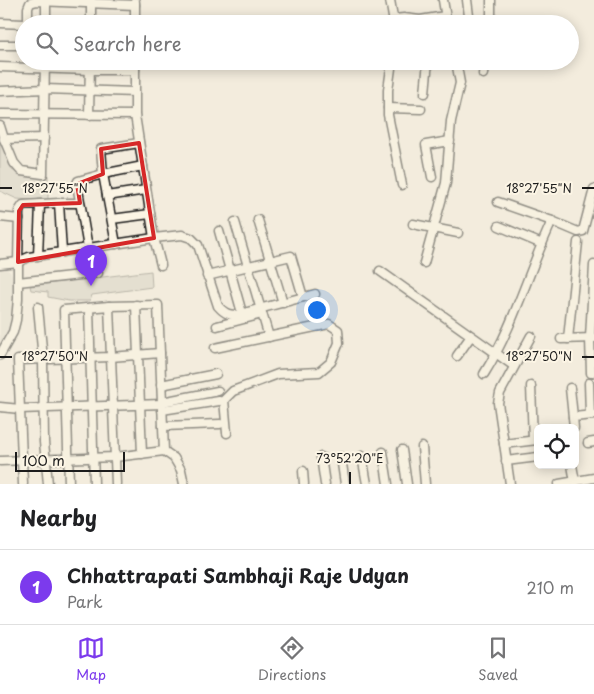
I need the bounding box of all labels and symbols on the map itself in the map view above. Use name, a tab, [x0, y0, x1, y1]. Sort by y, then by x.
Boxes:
text: 18°27'55"N	[22, 179, 88, 197]
text: 18°27'55"N	[506, 179, 572, 197]
pin: 1	[75, 245, 107, 286]
your location	[304, 297, 330, 323]
text: 18°27'50"N	[22, 347, 88, 365]
text: 18°27'50"N	[506, 347, 572, 365]
scale bar	[15, 449, 125, 472]
text: 73°52'20"E	[316, 449, 384, 467]

